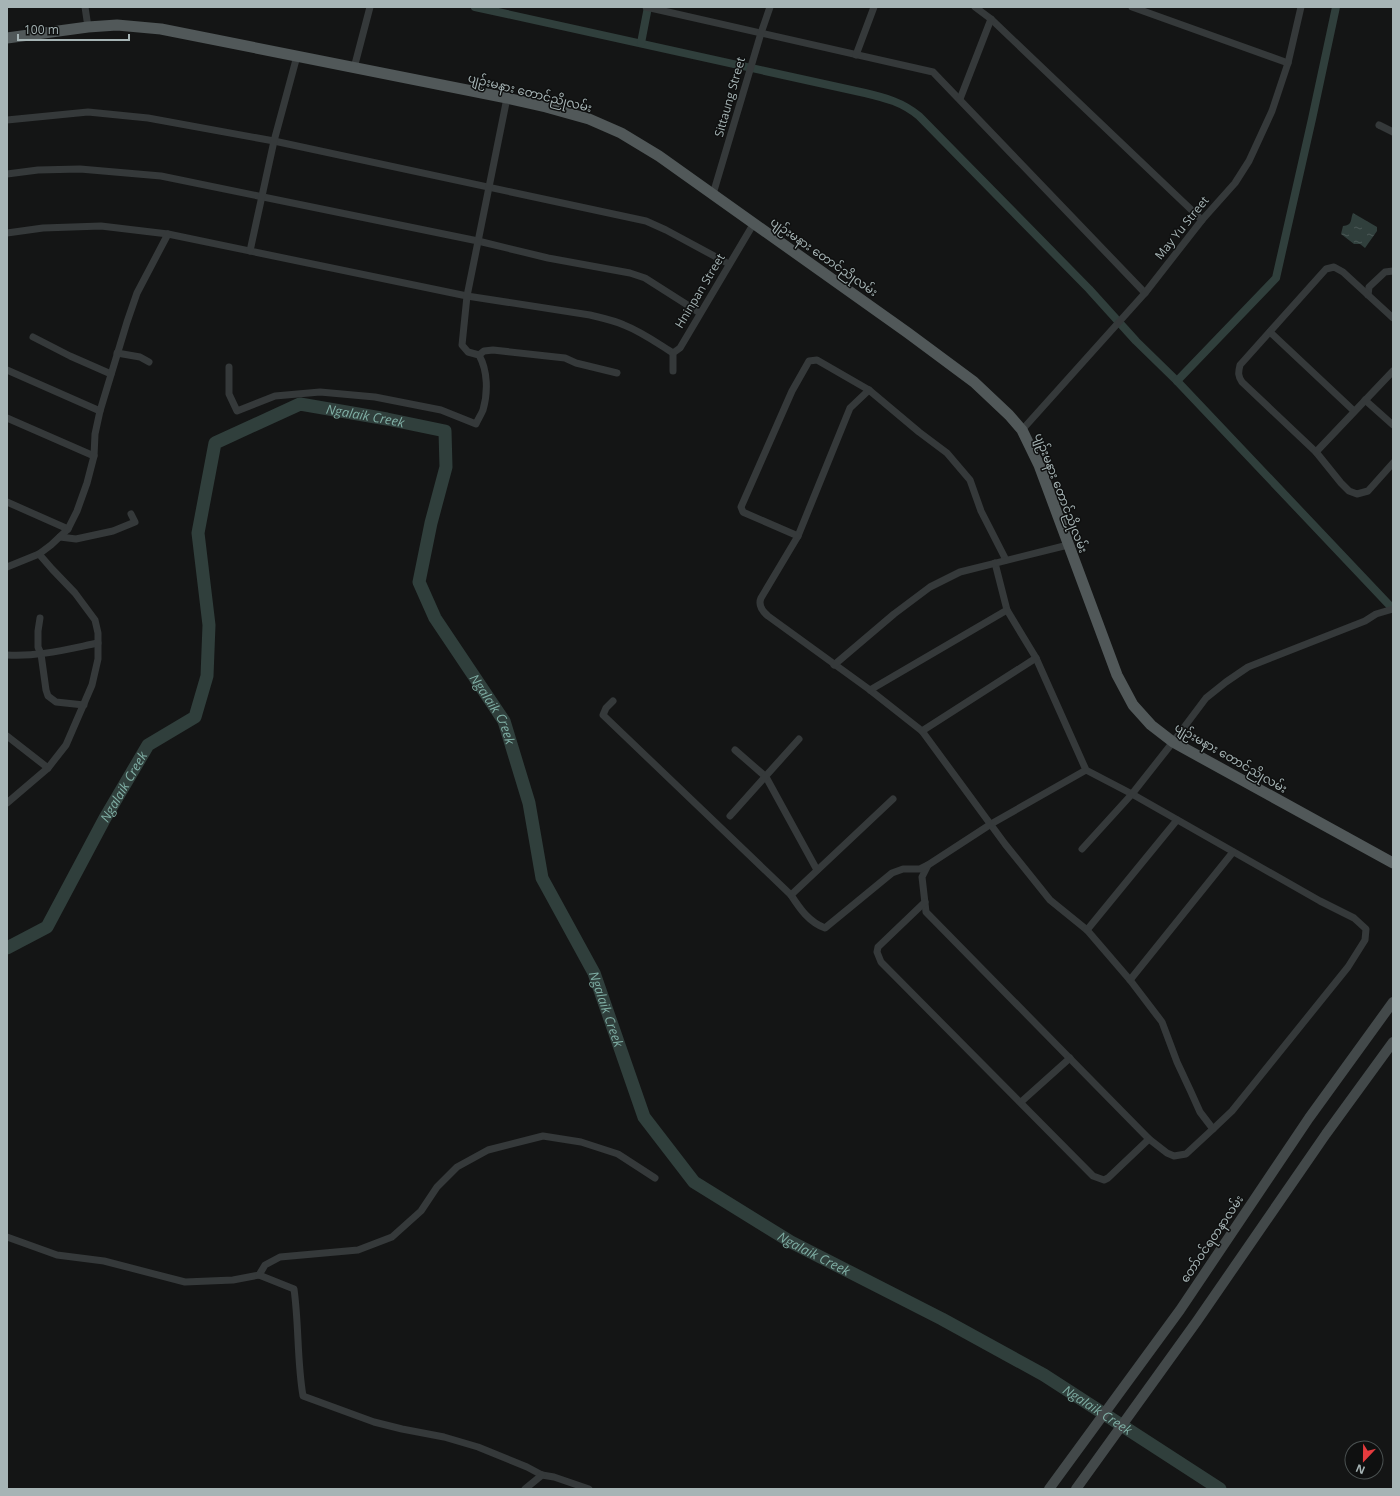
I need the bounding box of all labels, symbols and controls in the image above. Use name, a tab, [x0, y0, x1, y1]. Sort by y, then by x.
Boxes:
scale bar	[18, 16, 129, 42]
text: 100 m	[24, 21, 59, 38]
street label: Sittaung Street	[710, 55, 749, 139]
street label: ပျဉ်းမနား တောင်ညိုလမ်း	[466, 69, 594, 118]
street label: May Yu Street	[1151, 192, 1213, 263]
street label: ပျဉ်းမနား တောင်ညိုလမ်း	[766, 213, 881, 302]
street label: Hninpan Street	[670, 250, 729, 331]
water label: Ngalaik Creek	[325, 400, 407, 432]
street label: ပျဉ်းမနား တောင်ညိုလမ်း	[1029, 430, 1092, 556]
water label: Ngalaik Creek	[466, 670, 520, 747]
street label: ပျဉ်းမနား တောင်ညိုလမ်း	[1171, 718, 1291, 798]
water label: Ngalaik Creek	[96, 747, 152, 825]
water label: Ngalaik Creek	[585, 969, 628, 1050]
street label: တော်ဝင်ရတနာလမ်း	[1176, 1192, 1249, 1287]
water label: Ngalaik Creek	[774, 1227, 854, 1280]
water label: Ngalaik Creek	[1059, 1381, 1136, 1439]
north arrow	[1344, 1440, 1384, 1480]
text: N	[1353, 1461, 1367, 1478]

